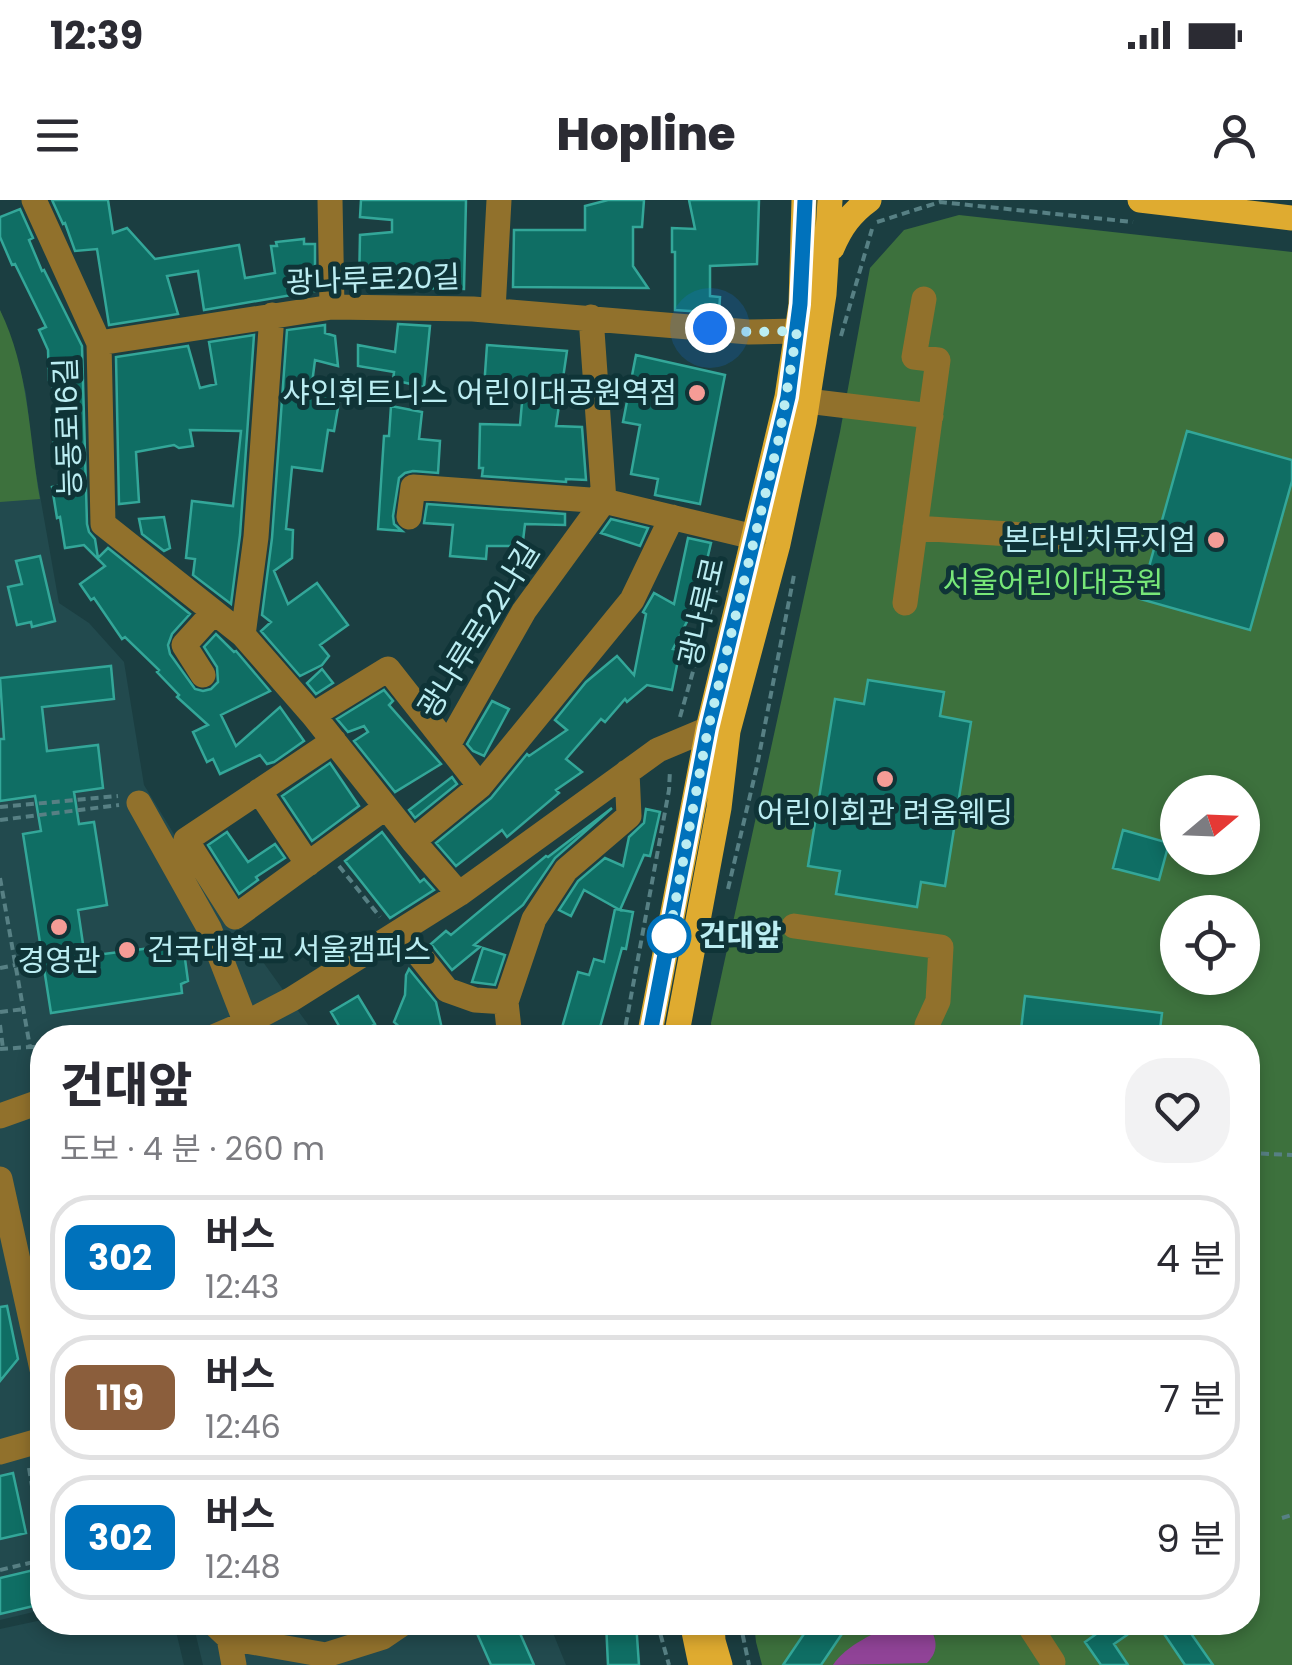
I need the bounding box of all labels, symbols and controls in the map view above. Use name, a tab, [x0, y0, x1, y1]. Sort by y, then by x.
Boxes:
text: 12:39	[50, 9, 143, 62]
text: Hopline	[557, 103, 735, 166]
icon: menu	[30, 108, 85, 163]
icon: person	[1207, 108, 1262, 163]
street label: 광나루로20길	[285, 255, 461, 304]
your location	[685, 303, 735, 353]
street label: 능동로16길	[44, 357, 91, 497]
place label: 샤인휘트니스 어린이대공원역점	[283, 371, 677, 414]
marker: 샤인휘트니스 어린이대공원역점	[686, 382, 708, 404]
place label: 본다빈치뮤지엄	[1003, 518, 1196, 561]
marker: 본다빈치뮤지엄	[1205, 529, 1227, 551]
street label: 광나루로22나길	[407, 533, 550, 726]
street label: 광나루로	[668, 553, 735, 671]
park label: 서울어린이대공원	[943, 561, 1163, 604]
marker: 어린이회관 려움웨딩	[874, 768, 896, 790]
north arrow	[1160, 775, 1260, 875]
map controls	[1160, 775, 1260, 995]
place label: 어린이회관 려움웨딩	[757, 791, 1013, 834]
button: locate	[1160, 895, 1260, 995]
place label: 건대앞	[699, 914, 782, 957]
marker: 건대앞	[648, 915, 690, 957]
marker: 경영관	[48, 916, 70, 938]
place label: 건국대학교 서울캠퍼스	[147, 928, 431, 971]
place label: 경영관	[18, 939, 100, 982]
marker: 건국대학교 서울캠퍼스	[116, 939, 138, 961]
text: 건대앞	[60, 1052, 192, 1119]
button: heart	[1125, 1058, 1230, 1163]
text: 도보 · 4 분 · 260 m	[60, 1126, 325, 1171]
text: 버스	[205, 1208, 275, 1261]
text: 4 분	[1156, 1232, 1225, 1285]
text: 302	[88, 1233, 152, 1282]
text: 12:43	[205, 1264, 279, 1309]
text: 버스	[205, 1348, 275, 1401]
text: 7 분	[1159, 1372, 1225, 1425]
text: 119	[96, 1373, 144, 1422]
text: 12:46	[205, 1404, 281, 1449]
text: 버스	[205, 1488, 275, 1541]
text: 9 분	[1156, 1512, 1225, 1565]
text: 302	[88, 1513, 152, 1562]
text: 12:48	[205, 1544, 281, 1589]

